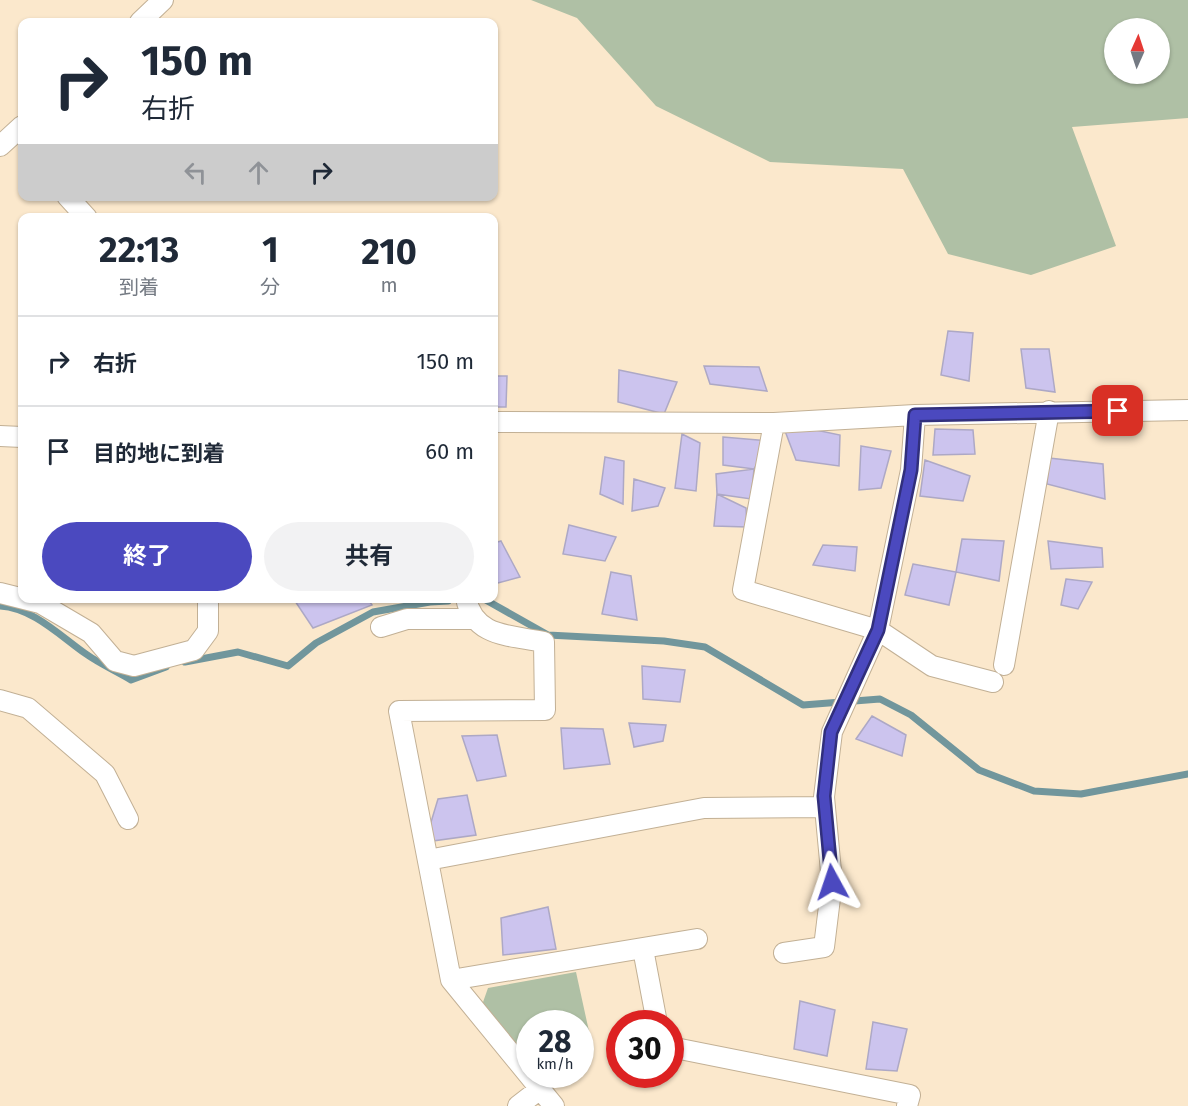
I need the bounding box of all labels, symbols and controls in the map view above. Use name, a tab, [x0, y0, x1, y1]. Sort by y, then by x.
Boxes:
north arrow	[1104, 18, 1170, 84]
map controls	[1104, 18, 1170, 84]
text: 150 m	[141, 36, 253, 86]
icon: right	[42, 42, 120, 120]
text: 右折	[141, 93, 195, 125]
icon: left	[179, 156, 212, 189]
icon: ahead	[242, 156, 275, 189]
icon: right	[305, 156, 338, 189]
text: 22:13	[99, 228, 179, 272]
text: 1	[262, 228, 279, 272]
text: 210	[361, 230, 417, 274]
text: m	[381, 273, 398, 297]
text: 到着	[119, 275, 159, 299]
text: 分	[260, 275, 280, 299]
icon: right	[42, 345, 75, 378]
text: 150 m	[416, 348, 474, 375]
text: 右折	[93, 350, 137, 377]
pin	[1092, 385, 1143, 436]
icon: arrive	[1101, 394, 1134, 427]
icon: arrive	[42, 435, 75, 468]
text: 60 m	[425, 438, 474, 465]
text: 目的地に到着	[93, 440, 225, 467]
button: 終了	[42, 522, 252, 591]
button: 共有	[264, 522, 474, 591]
position arrow	[800, 850, 864, 914]
speed limit sign: 30	[606, 1010, 684, 1088]
text: 28	[539, 1024, 571, 1060]
text: km/h	[536, 1055, 574, 1073]

